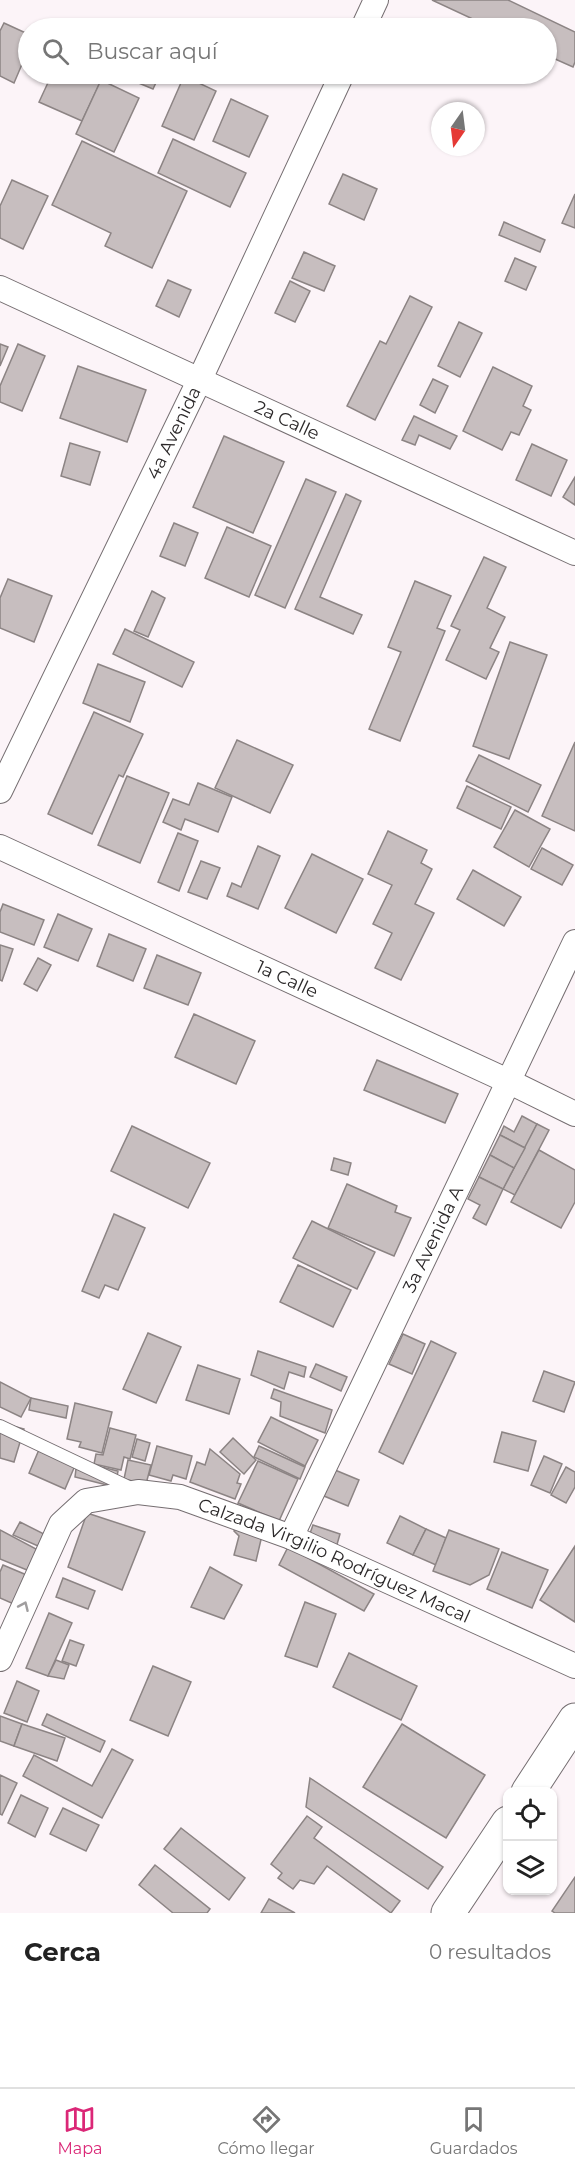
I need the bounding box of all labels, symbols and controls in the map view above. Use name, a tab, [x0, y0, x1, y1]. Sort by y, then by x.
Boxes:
search box	[18, 18, 557, 84]
icon: search	[39, 35, 72, 68]
text: Buscar aquí	[87, 38, 218, 65]
north arrow	[431, 102, 485, 156]
street label: 4a Avenida	[142, 383, 206, 483]
street label: 2a Calle	[251, 396, 323, 445]
street label: 1a Calle	[253, 956, 322, 1003]
street label: 3a Avenida A	[398, 1182, 468, 1296]
street label: Calzada Virgilio Rodríguez Macal	[195, 1493, 474, 1628]
one-way arrow	[17, 1601, 29, 1612]
map controls	[503, 1787, 557, 1895]
button: locate	[503, 1787, 557, 1841]
button: layers	[503, 1841, 557, 1895]
text: Cerca	[24, 1936, 101, 1968]
text: 0 resultados	[429, 1940, 551, 1964]
tab: Mapa	[57, 2103, 102, 2158]
tab: Cómo llegar	[217, 2103, 315, 2158]
tab: Guardados	[430, 2103, 517, 2158]

